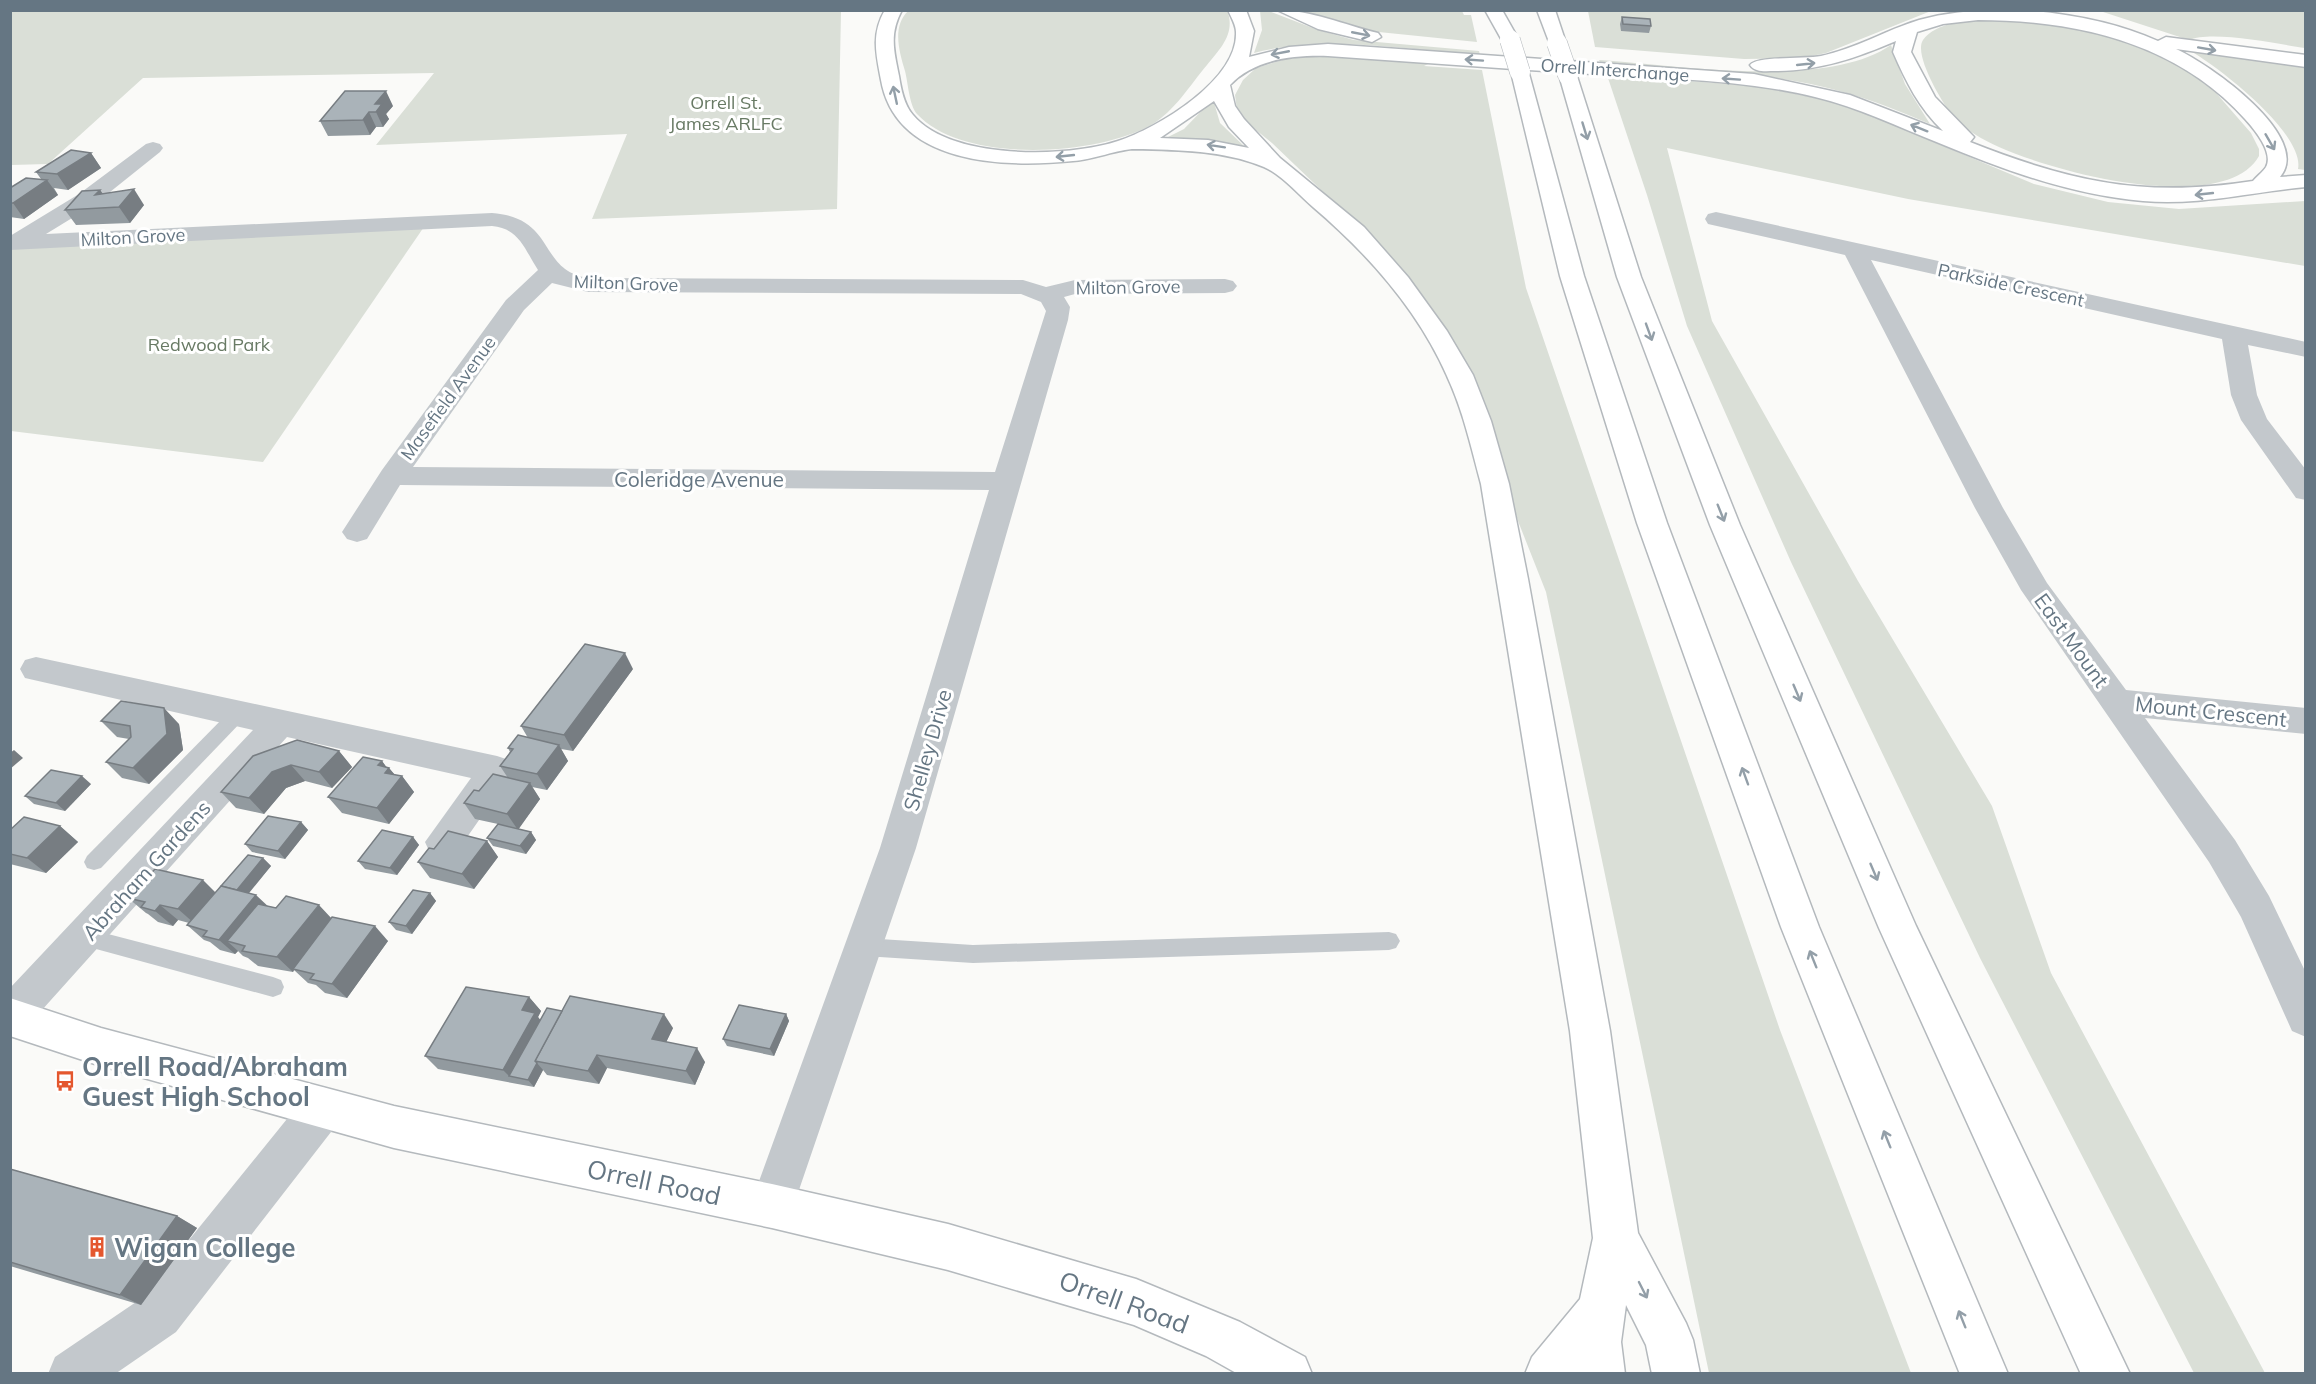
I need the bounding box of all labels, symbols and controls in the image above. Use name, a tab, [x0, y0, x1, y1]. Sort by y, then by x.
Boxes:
one-way arrow	[1350, 29, 1370, 40]
one-way arrow	[2196, 44, 2216, 55]
one-way arrow	[1270, 48, 1290, 59]
street label: Orrell Interchange	[1540, 53, 1690, 87]
one-way arrow	[1464, 54, 1484, 65]
one-way arrow	[1796, 58, 1816, 69]
one-way arrow	[1722, 73, 1742, 84]
one-way arrow	[889, 86, 900, 105]
park label: Orrell St. James ARLFC	[669, 91, 783, 135]
one-way arrow	[1580, 121, 1591, 140]
one-way arrow	[1910, 122, 1928, 133]
one-way arrow	[2265, 133, 2277, 150]
one-way arrow	[1207, 141, 1227, 152]
one-way arrow	[1055, 151, 1075, 162]
one-way arrow	[2195, 189, 2215, 200]
street label: Milton Grove	[80, 223, 186, 251]
street label: Parkside Crescent	[1936, 258, 2086, 312]
street label: Milton Grove	[573, 270, 679, 296]
street label: Milton Grove	[1075, 275, 1181, 299]
one-way arrow	[1645, 322, 1656, 341]
street label: Masefield Avenue	[395, 332, 501, 464]
park label: Redwood Park	[148, 333, 271, 356]
street label: Coleridge Avenue	[614, 466, 784, 492]
one-way arrow	[1716, 504, 1727, 522]
street label: East Mount	[2029, 588, 2115, 692]
one-way arrow	[1792, 683, 1803, 701]
street label: Shelley Drive	[897, 686, 957, 814]
street label: Mount Crescent	[2134, 690, 2288, 732]
one-way arrow	[1738, 768, 1749, 786]
street label: Abraham Gardens	[76, 795, 216, 945]
one-way arrow	[1869, 862, 1880, 880]
one-way arrow	[1807, 950, 1818, 969]
place label: Orrell Road/Abraham Guest High School	[82, 1050, 348, 1113]
bus stop icon: Orrell Road/Abraham Guest High School	[53, 1069, 77, 1093]
one-way arrow	[1881, 1131, 1892, 1149]
street label: Orrell Road	[584, 1152, 724, 1212]
place label: Wigan College	[114, 1231, 296, 1264]
building icon: Wigan College	[85, 1235, 109, 1259]
street label: Orrell Road	[1055, 1263, 1193, 1341]
one-way arrow	[1638, 1280, 1650, 1298]
one-way arrow	[1956, 1311, 1967, 1329]

